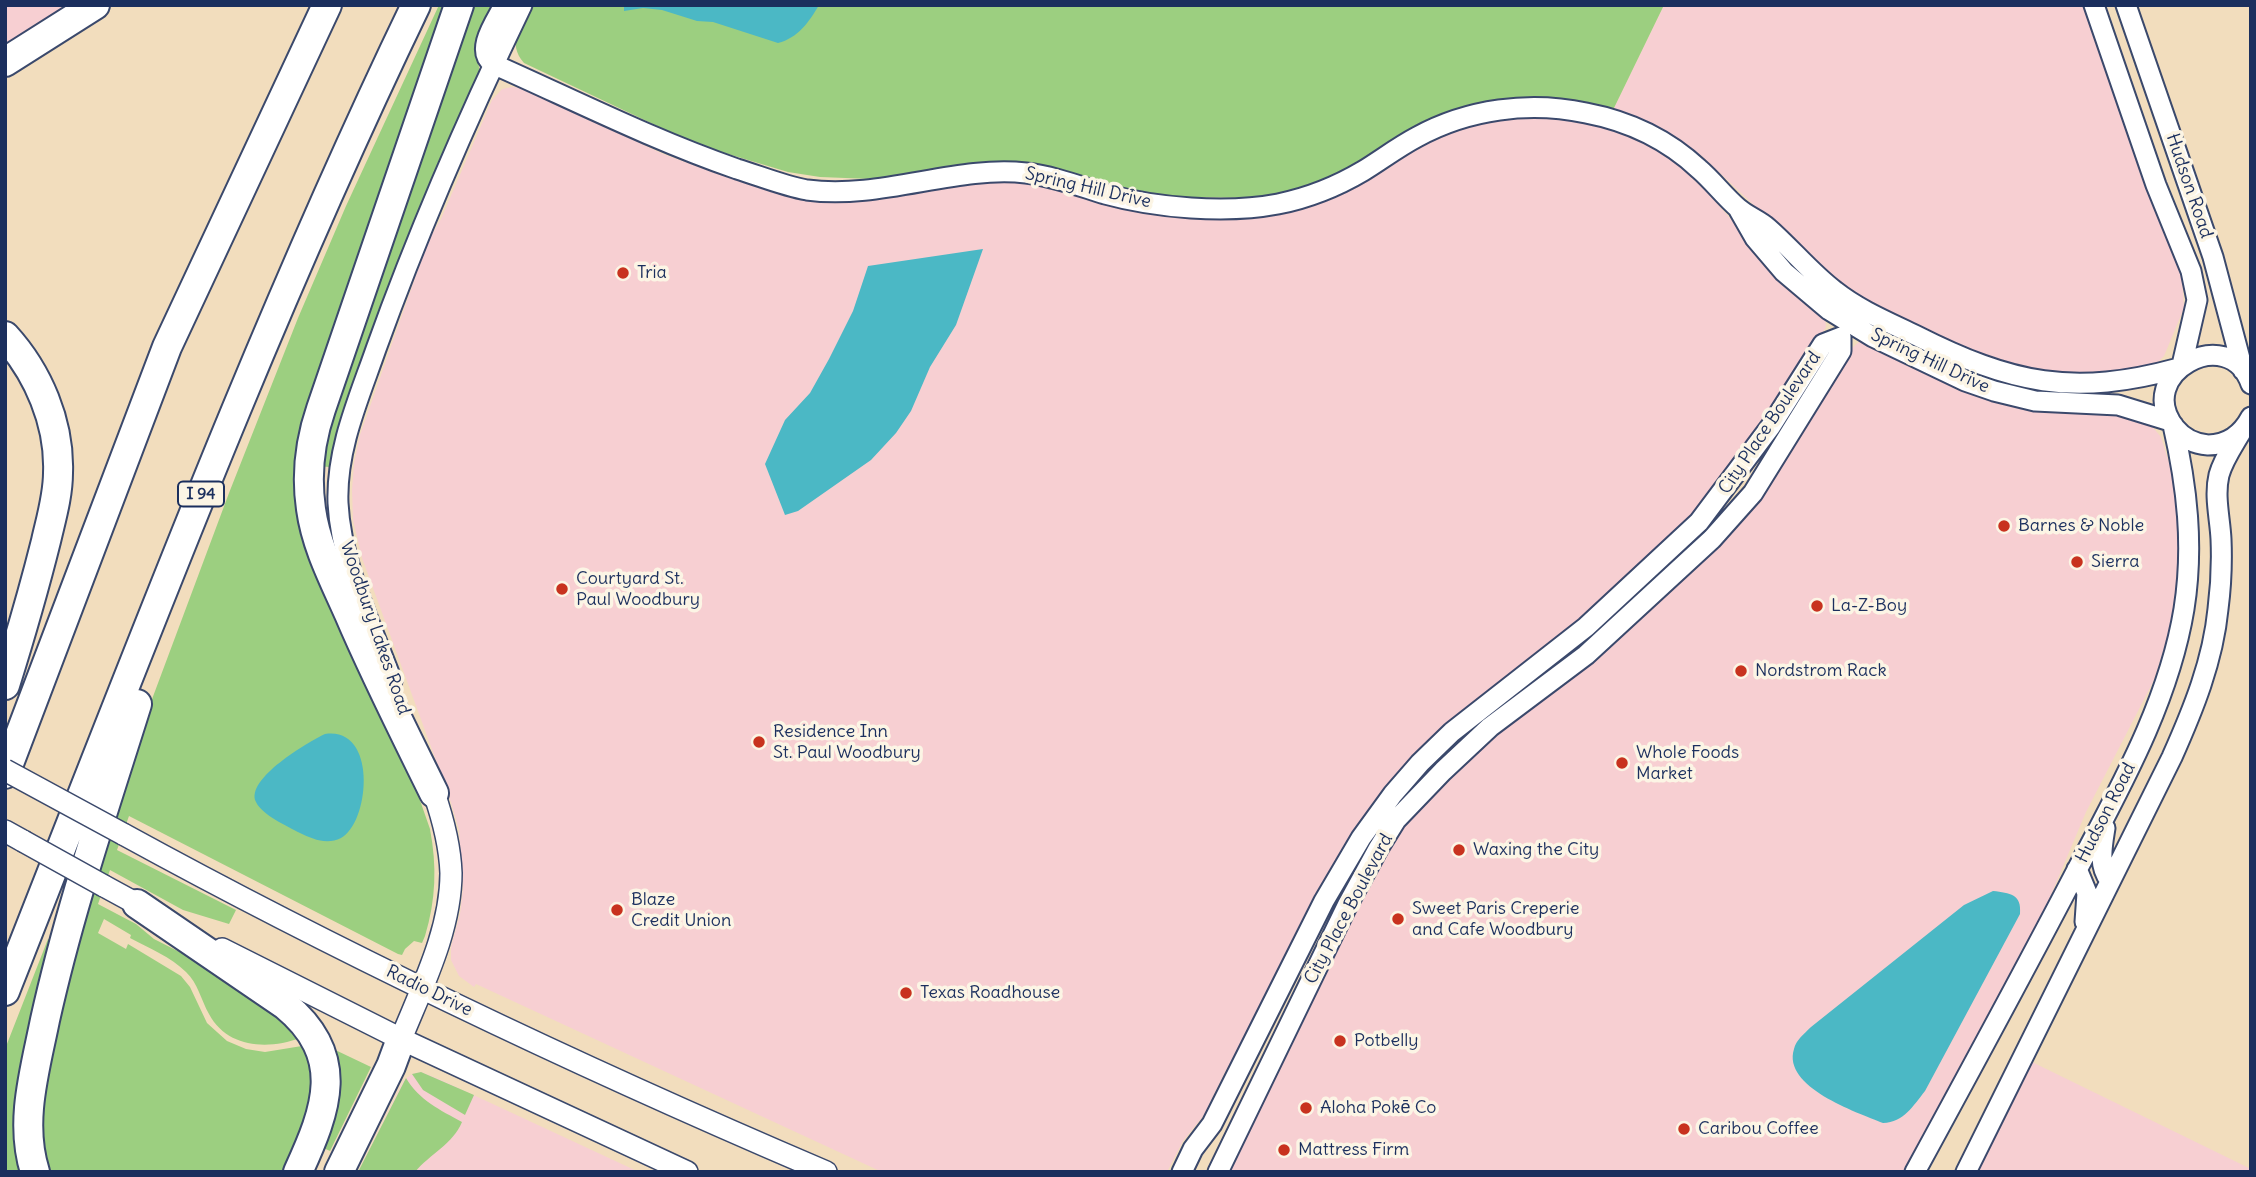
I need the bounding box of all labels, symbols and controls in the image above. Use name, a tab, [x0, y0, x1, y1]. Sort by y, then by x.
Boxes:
street label: Hudson Road	[2161, 131, 2217, 241]
street label: Spring Hill Drive	[1023, 163, 1153, 213]
place label: Tria	[637, 262, 667, 284]
marker: Tria	[615, 265, 631, 281]
street label: Spring Hill Drive	[1867, 324, 1993, 398]
street label: City Place Boulevard	[1714, 348, 1826, 498]
road number: I 94	[178, 481, 224, 506]
place label: Barnes & Noble	[2018, 515, 2144, 537]
marker: Barnes & Noble	[1996, 518, 2012, 534]
street label: Woodbury Lakes Road	[335, 538, 415, 718]
place label: Sierra	[2091, 551, 2140, 573]
marker: Sierra	[2069, 554, 2085, 570]
place label: Courtyard St. Paul Woodbury	[576, 568, 700, 610]
marker: Courtyard St. Paul Woodbury	[554, 581, 570, 597]
place label: La-Z-Boy	[1831, 595, 1907, 617]
marker: La-Z-Boy	[1809, 598, 1825, 614]
place label: Nordstrom Rack	[1755, 660, 1887, 682]
marker: Nordstrom Rack	[1733, 663, 1749, 679]
place label: Residence Inn St. Paul Woodbury	[773, 721, 921, 764]
marker: Residence Inn St. Paul Woodbury	[751, 734, 767, 750]
place label: Whole Foods Market	[1636, 742, 1739, 784]
marker: Whole Foods Market	[1614, 755, 1630, 771]
street label: Hudson Road	[2072, 759, 2140, 867]
street label: City Place Boulevard	[1300, 830, 1398, 988]
place label: Waxing the City	[1473, 839, 1599, 861]
marker: Waxing the City	[1451, 842, 1467, 858]
place label: Blaze Credit Union	[631, 889, 731, 932]
place label: Sweet Paris Creperie and Cafe Woodbury	[1412, 898, 1580, 940]
marker: Blaze Credit Union	[609, 902, 625, 918]
marker: Sweet Paris Creperie and Cafe Woodbury	[1390, 911, 1406, 927]
street label: Radio Drive	[382, 961, 476, 1021]
place label: Texas Roadhouse	[920, 982, 1060, 1004]
marker: Texas Roadhouse	[898, 985, 914, 1001]
place label: Potbelly	[1354, 1030, 1418, 1052]
marker: Potbelly	[1332, 1033, 1348, 1049]
place label: Aloha Pokē Co	[1320, 1097, 1436, 1119]
marker: Aloha Pokē Co	[1298, 1100, 1314, 1116]
place label: Caribou Coffee	[1698, 1118, 1819, 1140]
marker: Caribou Coffee	[1676, 1121, 1692, 1137]
place label: Mattress Firm	[1298, 1139, 1409, 1161]
marker: Mattress Firm	[1276, 1142, 1292, 1158]

